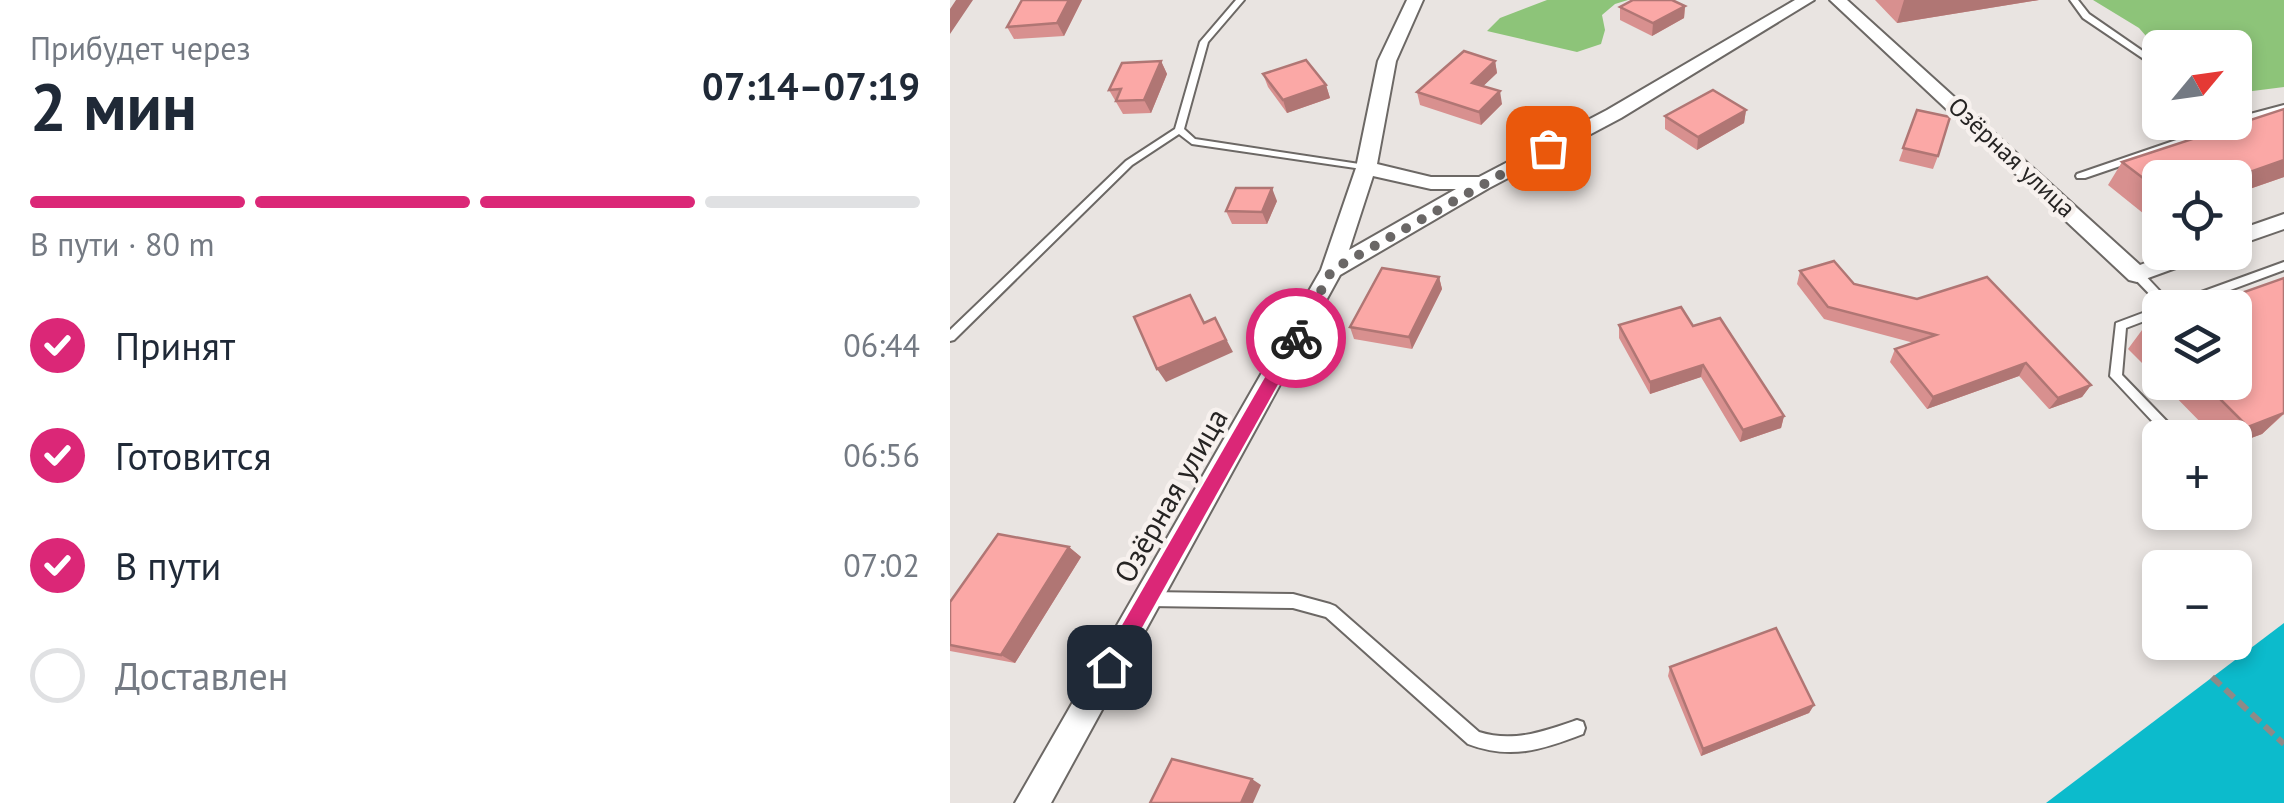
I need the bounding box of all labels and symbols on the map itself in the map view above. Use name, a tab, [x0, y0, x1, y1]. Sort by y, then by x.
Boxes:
north arrow	[2142, 30, 2252, 140]
street label: Озёрная улица	[1942, 90, 2082, 224]
pin	[1506, 106, 1591, 191]
courier	[1246, 288, 1346, 388]
street label: Озёрная улица	[1104, 401, 1236, 589]
pin	[1067, 625, 1152, 710]

